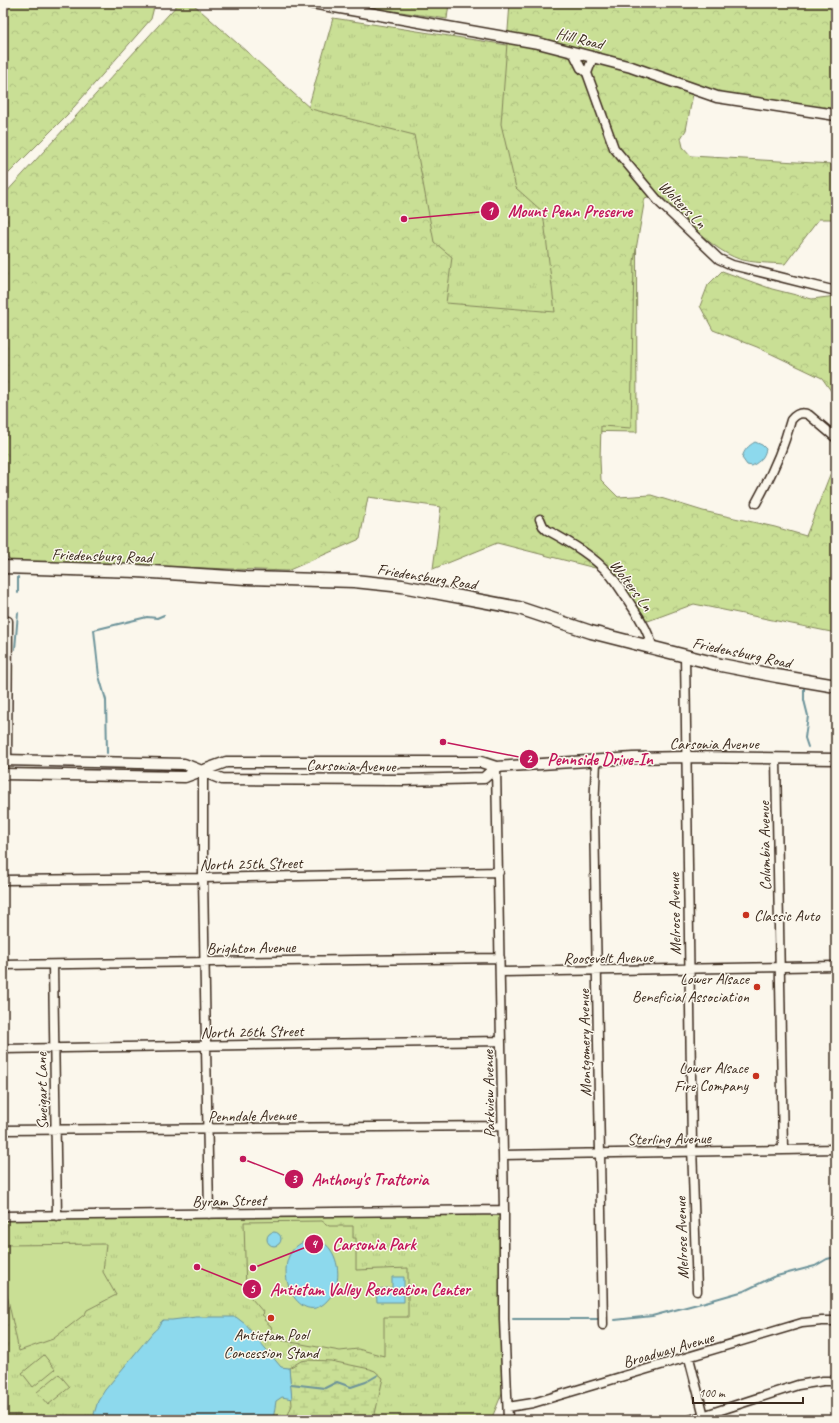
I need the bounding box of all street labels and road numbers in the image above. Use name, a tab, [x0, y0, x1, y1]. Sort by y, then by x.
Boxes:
street label: Hill Road	[554, 23, 608, 55]
street label: Wolters Ln	[654, 177, 711, 233]
street label: Friedensburg Road	[51, 544, 155, 568]
street label: Wolters Ln	[605, 556, 658, 616]
street label: Friedensburg Road	[376, 559, 481, 595]
street label: Friedensburg Road	[691, 633, 796, 674]
street label: Carsonia Avenue	[669, 734, 760, 754]
street label: Carsonia Avenue	[306, 755, 398, 777]
street label: Columbia Avenue	[754, 799, 776, 891]
street label: North 25th Street	[199, 853, 304, 875]
street label: Melrose Avenue	[664, 871, 686, 955]
street label: Brighton Avenue	[206, 937, 297, 959]
street label: Roosevelt Avenue	[563, 947, 655, 969]
street label: Montgomery Avenue	[574, 988, 596, 1097]
street label: North 26th Street	[200, 1021, 305, 1043]
street label: Parkview Avenue	[478, 1048, 500, 1138]
street label: Sweigart Lane	[31, 1050, 53, 1130]
street label: Penndale Avenue	[208, 1105, 298, 1127]
street label: Sterling Avenue	[627, 1128, 713, 1150]
street label: Byram Street	[192, 1190, 269, 1212]
street label: Melrose Avenue	[671, 1195, 693, 1279]
street label: Broadway Avenue	[621, 1327, 718, 1372]

